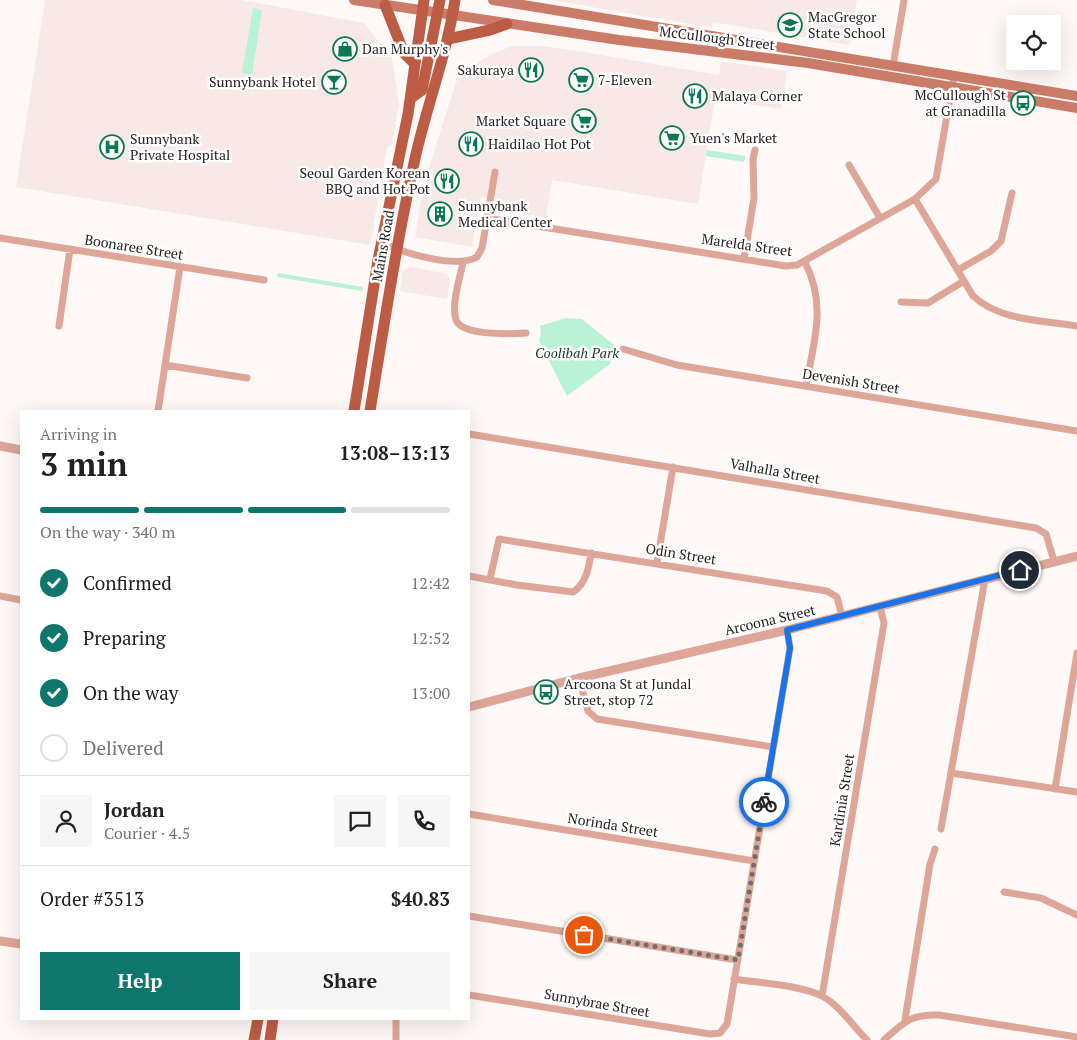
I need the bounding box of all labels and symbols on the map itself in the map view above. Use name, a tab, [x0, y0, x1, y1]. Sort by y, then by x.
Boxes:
place label: MacGregor State School	[808, 7, 885, 42]
school or university icon: MacGregor State School	[777, 12, 803, 38]
street label: McCullough Street	[658, 21, 777, 54]
shop icon: Dan Murphy's	[332, 36, 358, 62]
place label: Dan Murphy's	[362, 39, 448, 58]
restaurant icon: Sakuraya	[518, 57, 544, 83]
place label: Sakuraya	[458, 60, 514, 79]
supermarket icon: 7-Eleven	[568, 67, 594, 93]
bar icon: Sunnybank Hotel	[321, 69, 347, 95]
place label: 7-Eleven	[598, 70, 653, 89]
place label: Sunnybank Hotel	[209, 72, 316, 91]
restaurant icon: Malaya Corner	[682, 83, 708, 109]
place label: McCullough St at Granadilla	[914, 85, 1007, 120]
place label: Malaya Corner	[712, 86, 803, 105]
bus stop icon: McCullough St at Granadilla	[1010, 90, 1036, 116]
supermarket icon: Market Square	[571, 108, 597, 134]
place label: Market Square	[476, 111, 566, 130]
supermarket icon: Yuen's Market	[659, 125, 685, 151]
place label: Yuen's Market	[690, 128, 778, 147]
place label: Sunnybank Private Hospital	[130, 129, 230, 164]
restaurant icon: Haidilao Hot Pot	[458, 131, 484, 157]
hospital icon: Sunnybank Private Hospital	[99, 134, 125, 160]
place label: Haidilao Hot Pot	[488, 134, 592, 153]
place label: Seoul Garden Korean BBQ and Hot Pot	[300, 163, 431, 198]
restaurant icon: Seoul Garden Korean BBQ and Hot Pot	[434, 168, 460, 194]
place label: Sunnybank Medical Center	[458, 196, 553, 231]
building icon: Sunnybank Medical Center	[427, 201, 453, 227]
street label: Mains Road	[367, 208, 398, 283]
street label: Boonaree Street	[83, 229, 186, 264]
street label: Marelda Street	[700, 229, 794, 260]
park label: Coolibah Park	[535, 343, 619, 362]
street label: Devenish Street	[801, 363, 902, 398]
street label: Valhalla Street	[728, 453, 822, 488]
street label: Odin Street	[644, 539, 719, 569]
pin	[999, 549, 1041, 591]
street label: Arcoona Street	[723, 600, 818, 639]
place label: Arcoona St at Jundal Street, stop 72	[564, 674, 691, 709]
bus stop icon: Arcoona St at Jundal Street, stop 72	[533, 679, 559, 705]
street label: Kardinia Street	[825, 751, 858, 848]
courier	[739, 777, 789, 827]
street label: Norinda Street	[566, 808, 661, 841]
pin	[563, 914, 605, 956]
street label: Sunnybrae Street	[543, 984, 652, 1021]

